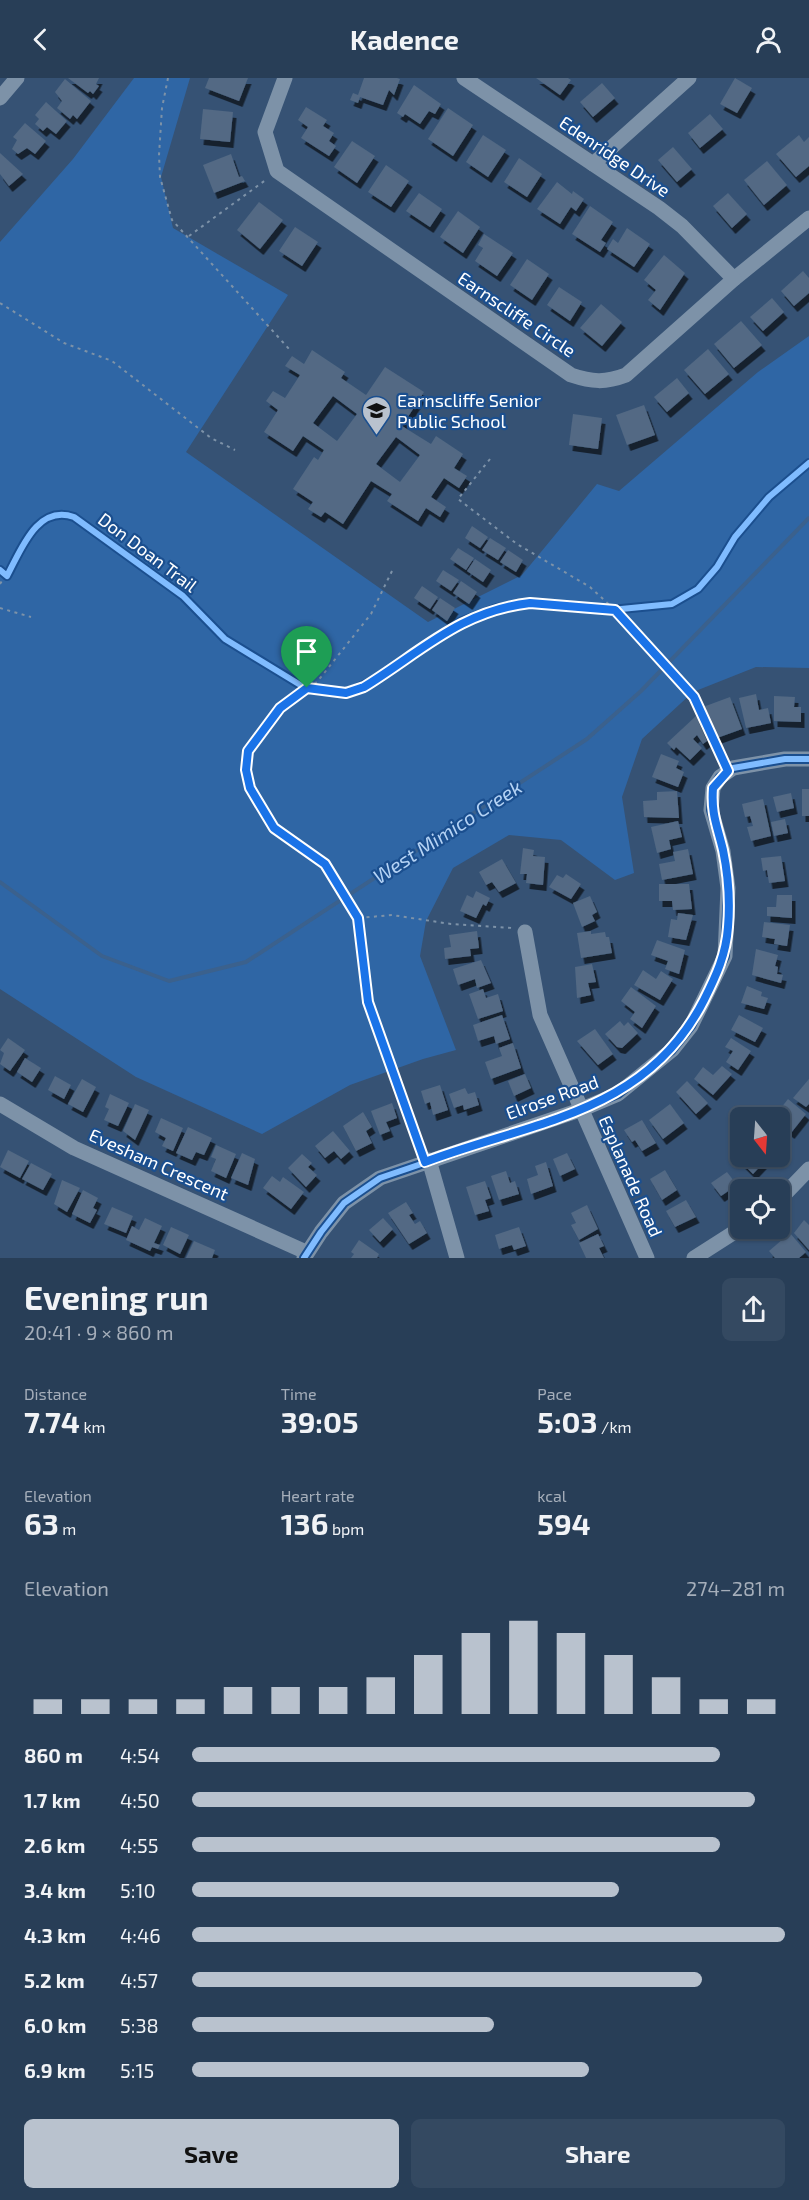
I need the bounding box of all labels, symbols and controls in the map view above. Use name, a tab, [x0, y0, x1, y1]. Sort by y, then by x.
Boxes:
icon: back	[24, 23, 57, 56]
text: Kadence	[350, 23, 459, 55]
icon: person	[752, 23, 785, 56]
street label: Edenridge Drive	[555, 111, 675, 201]
street label: Earnscliffe Circle	[454, 267, 580, 361]
place label: Earnscliffe Senior Public School	[397, 389, 541, 432]
school or university icon: Earnscliffe Senior Public School	[360, 394, 392, 436]
street label: Don Doan Trail	[94, 508, 202, 597]
pin	[281, 626, 332, 688]
icon: arrive	[290, 635, 323, 668]
water label: West Mimico Creek	[368, 774, 526, 888]
street label: Elrose Road	[503, 1070, 601, 1124]
north arrow	[730, 1107, 790, 1167]
map controls	[730, 1107, 790, 1239]
street label: Esplanade Road	[594, 1112, 668, 1240]
street label: Evesham Crescent	[86, 1123, 232, 1205]
button: locate	[730, 1179, 790, 1239]
text: Evening run	[24, 1277, 209, 1317]
button: share	[722, 1278, 785, 1341]
text: 20:41 · 9 × 860 m	[24, 1320, 174, 1344]
text: Distance	[24, 1384, 87, 1403]
text: Time	[281, 1384, 317, 1403]
text: Pace	[537, 1384, 572, 1403]
text: 7.74	[24, 1403, 80, 1439]
text: 39:05	[281, 1403, 359, 1439]
text: 5:03	[537, 1403, 598, 1439]
text: km	[80, 1417, 106, 1436]
text: /km	[598, 1417, 632, 1436]
text: Elevation	[24, 1486, 92, 1505]
text: Heart rate	[281, 1486, 355, 1505]
text: kcal	[537, 1486, 567, 1505]
text: 63	[24, 1505, 59, 1541]
text: 136	[281, 1505, 328, 1541]
text: 594	[537, 1505, 591, 1541]
text: m	[59, 1519, 76, 1538]
text: bpm	[328, 1519, 364, 1538]
text: Elevation	[24, 1576, 109, 1600]
text: 274–281 m	[686, 1576, 785, 1600]
text: 860 m	[24, 1743, 83, 1767]
text: 4:54	[120, 1743, 160, 1767]
text: 1.7 km	[24, 1788, 81, 1812]
text: 4:50	[120, 1788, 160, 1812]
text: 2.6 km	[24, 1833, 85, 1857]
text: 4:55	[120, 1833, 158, 1857]
text: 3.4 km	[24, 1878, 86, 1902]
text: 5:10	[120, 1878, 155, 1902]
text: 4.3 km	[24, 1923, 86, 1947]
text: 4:46	[120, 1923, 161, 1947]
text: 5.2 km	[24, 1968, 85, 1992]
text: 4:57	[120, 1968, 158, 1992]
text: 6.0 km	[24, 2013, 86, 2037]
text: 5:38	[120, 2013, 159, 2037]
text: 6.9 km	[24, 2058, 86, 2082]
text: 5:15	[120, 2058, 154, 2082]
button: Save	[24, 2119, 399, 2188]
button: Share	[411, 2119, 785, 2188]

